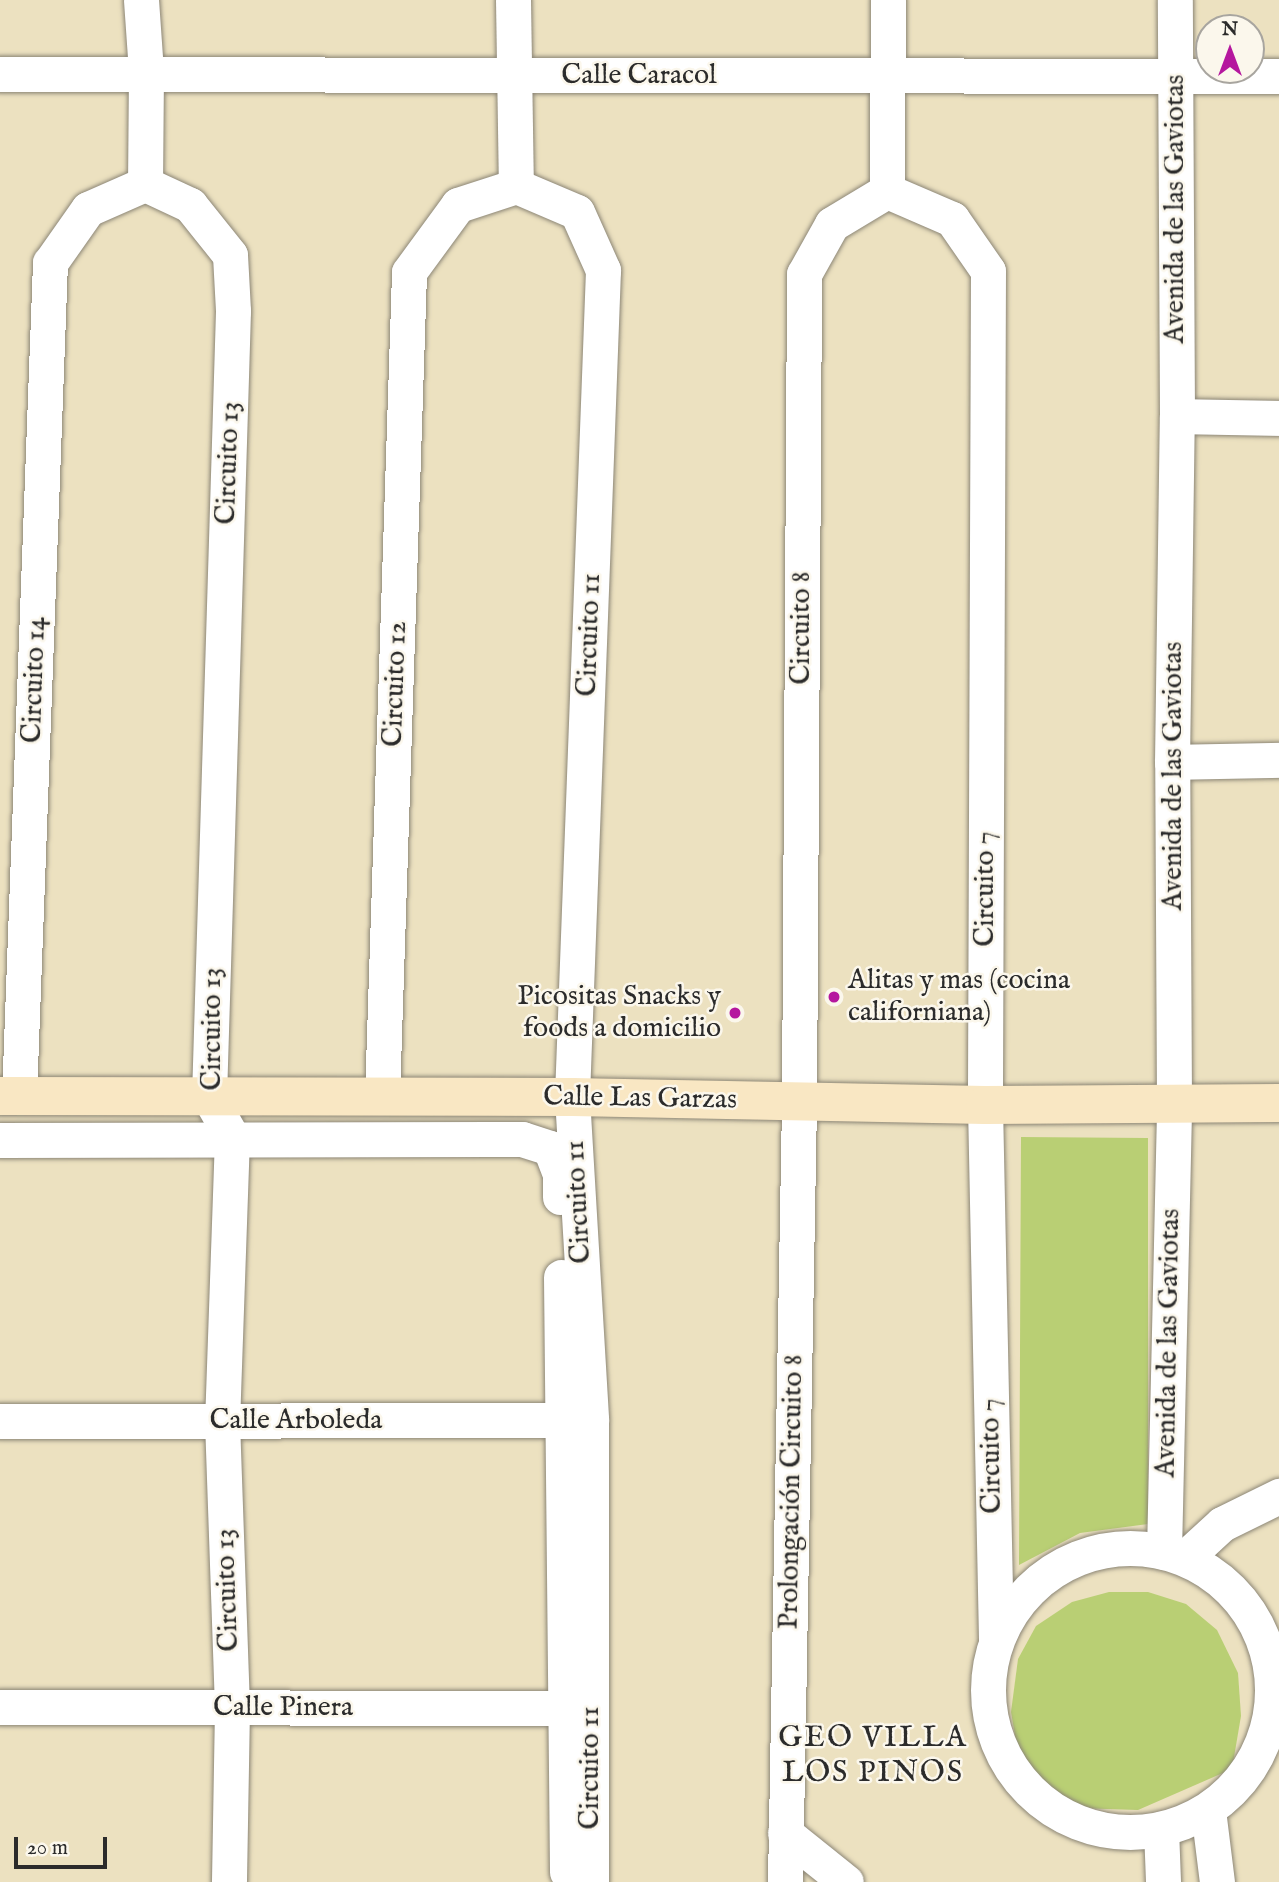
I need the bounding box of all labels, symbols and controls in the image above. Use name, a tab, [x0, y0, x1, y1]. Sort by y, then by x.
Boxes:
north arrow	[1195, 14, 1265, 84]
text: N	[1222, 18, 1238, 42]
street label: Calle Caracol	[561, 59, 717, 93]
street label: Avenida de las Gaviotas	[1159, 75, 1193, 343]
street label: Circuito 13	[210, 401, 248, 525]
street label: Circuito 8	[785, 571, 819, 685]
street label: Circuito 11	[571, 573, 609, 697]
street label: Circuito 14	[16, 616, 54, 744]
street label: Circuito 12	[377, 620, 415, 748]
street label: Avenida de las Gaviotas	[1157, 642, 1191, 910]
street label: Circuito 7	[969, 831, 1003, 947]
place label: Alitas y mas (cocina californiana)	[848, 964, 1070, 1030]
street label: Circuito 13	[196, 967, 230, 1091]
place label: Picositas Snacks y foods a domicilio	[517, 980, 721, 1046]
marker: Alitas y mas (cocina californiana)	[826, 989, 842, 1005]
marker: Picositas Snacks y foods a domicilio	[727, 1005, 743, 1021]
street label: Calle Las Garzas	[543, 1081, 737, 1117]
street label: Circuito 11	[559, 1140, 599, 1264]
street label: Avenida de las Gaviotas	[1150, 1208, 1188, 1478]
street label: Prolongación Circuito 8	[773, 1354, 811, 1630]
street label: Circuito 7	[974, 1398, 1010, 1514]
street label: Calle Arboleda	[210, 1404, 382, 1438]
street label: Circuito 13	[209, 1528, 247, 1652]
street label: Calle Pinera	[213, 1691, 353, 1725]
street label: Circuito 11	[574, 1706, 608, 1830]
district label: GEO VILLA LOS PINOS	[779, 1720, 967, 1790]
scale bar	[18, 1822, 110, 1866]
text: 20 m	[27, 1835, 68, 1862]

